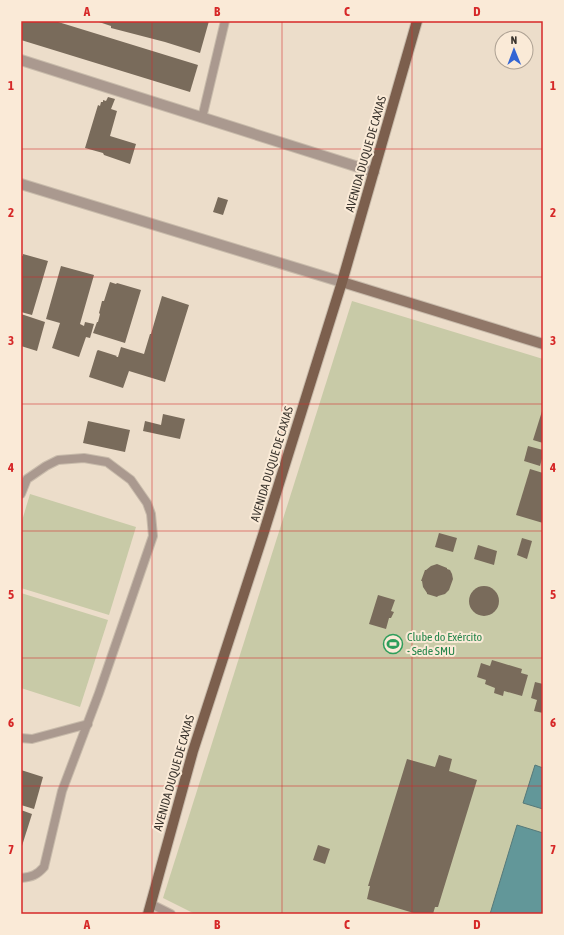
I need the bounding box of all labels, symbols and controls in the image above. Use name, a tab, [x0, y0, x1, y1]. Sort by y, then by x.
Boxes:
text: A	[83, 4, 91, 19]
text: B	[214, 4, 221, 19]
text: C	[344, 4, 350, 19]
text: D	[473, 4, 481, 19]
north arrow	[494, 30, 534, 70]
text: N	[510, 34, 517, 46]
text: 1	[8, 78, 14, 93]
text: 1	[550, 78, 556, 93]
street label: AVENIDA DUQUE DE CAXIAS	[343, 94, 389, 214]
text: 2	[8, 205, 14, 220]
text: 2	[550, 205, 556, 220]
text: 3	[8, 333, 14, 348]
text: 3	[550, 333, 556, 348]
street label: AVENIDA DUQUE DE CAXIAS	[248, 405, 296, 523]
text: 4	[7, 460, 14, 475]
text: 4	[549, 460, 556, 475]
text: 5	[8, 587, 14, 602]
text: 5	[550, 587, 556, 602]
place label: Clube do Exército - Sede SMU	[407, 630, 482, 658]
sports icon: Clube do Exército - Sede SMU	[382, 633, 404, 655]
street label: AVENIDA DUQUE DE CAXIAS	[151, 713, 197, 833]
text: 6	[8, 715, 14, 730]
text: 6	[550, 715, 556, 730]
text: 7	[8, 842, 14, 857]
text: 7	[550, 842, 556, 857]
text: A	[83, 917, 91, 932]
text: B	[214, 917, 221, 932]
text: C	[344, 917, 350, 932]
text: D	[473, 917, 481, 932]

